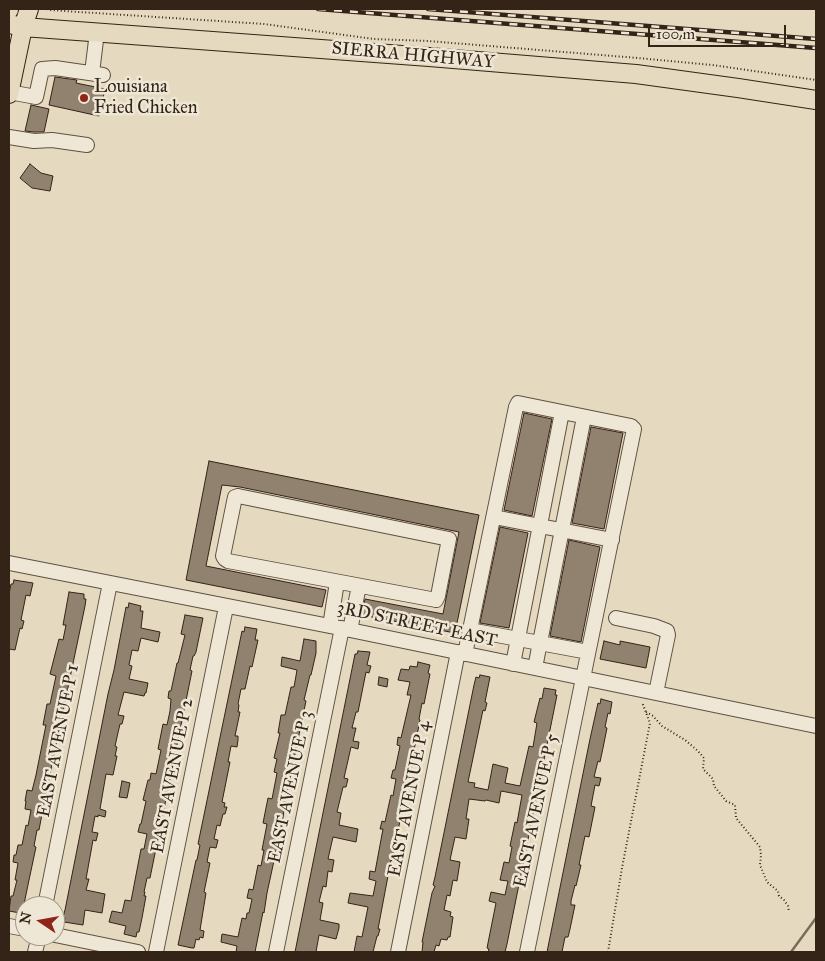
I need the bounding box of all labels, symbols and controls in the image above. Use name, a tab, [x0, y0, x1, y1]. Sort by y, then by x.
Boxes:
scale bar	[650, 15, 788, 47]
text: 100 m	[656, 25, 695, 43]
street label: SIERRA HIGHWAY	[331, 38, 495, 74]
place label: Louisiana Fried Chicken	[94, 77, 198, 120]
marker: Louisiana Fried Chicken	[78, 92, 90, 104]
street label: 3RD STREET EAST	[335, 597, 499, 653]
street label: EAST AVENUE P 1	[34, 663, 84, 819]
street label: EAST AVENUE P 2	[147, 697, 199, 855]
street label: EAST AVENUE P 3	[264, 709, 318, 865]
street label: EAST AVENUE P 4	[384, 719, 436, 879]
street label: EAST AVENUE P 5	[510, 732, 564, 890]
north arrow	[15, 896, 65, 946]
text: N	[16, 910, 35, 926]

